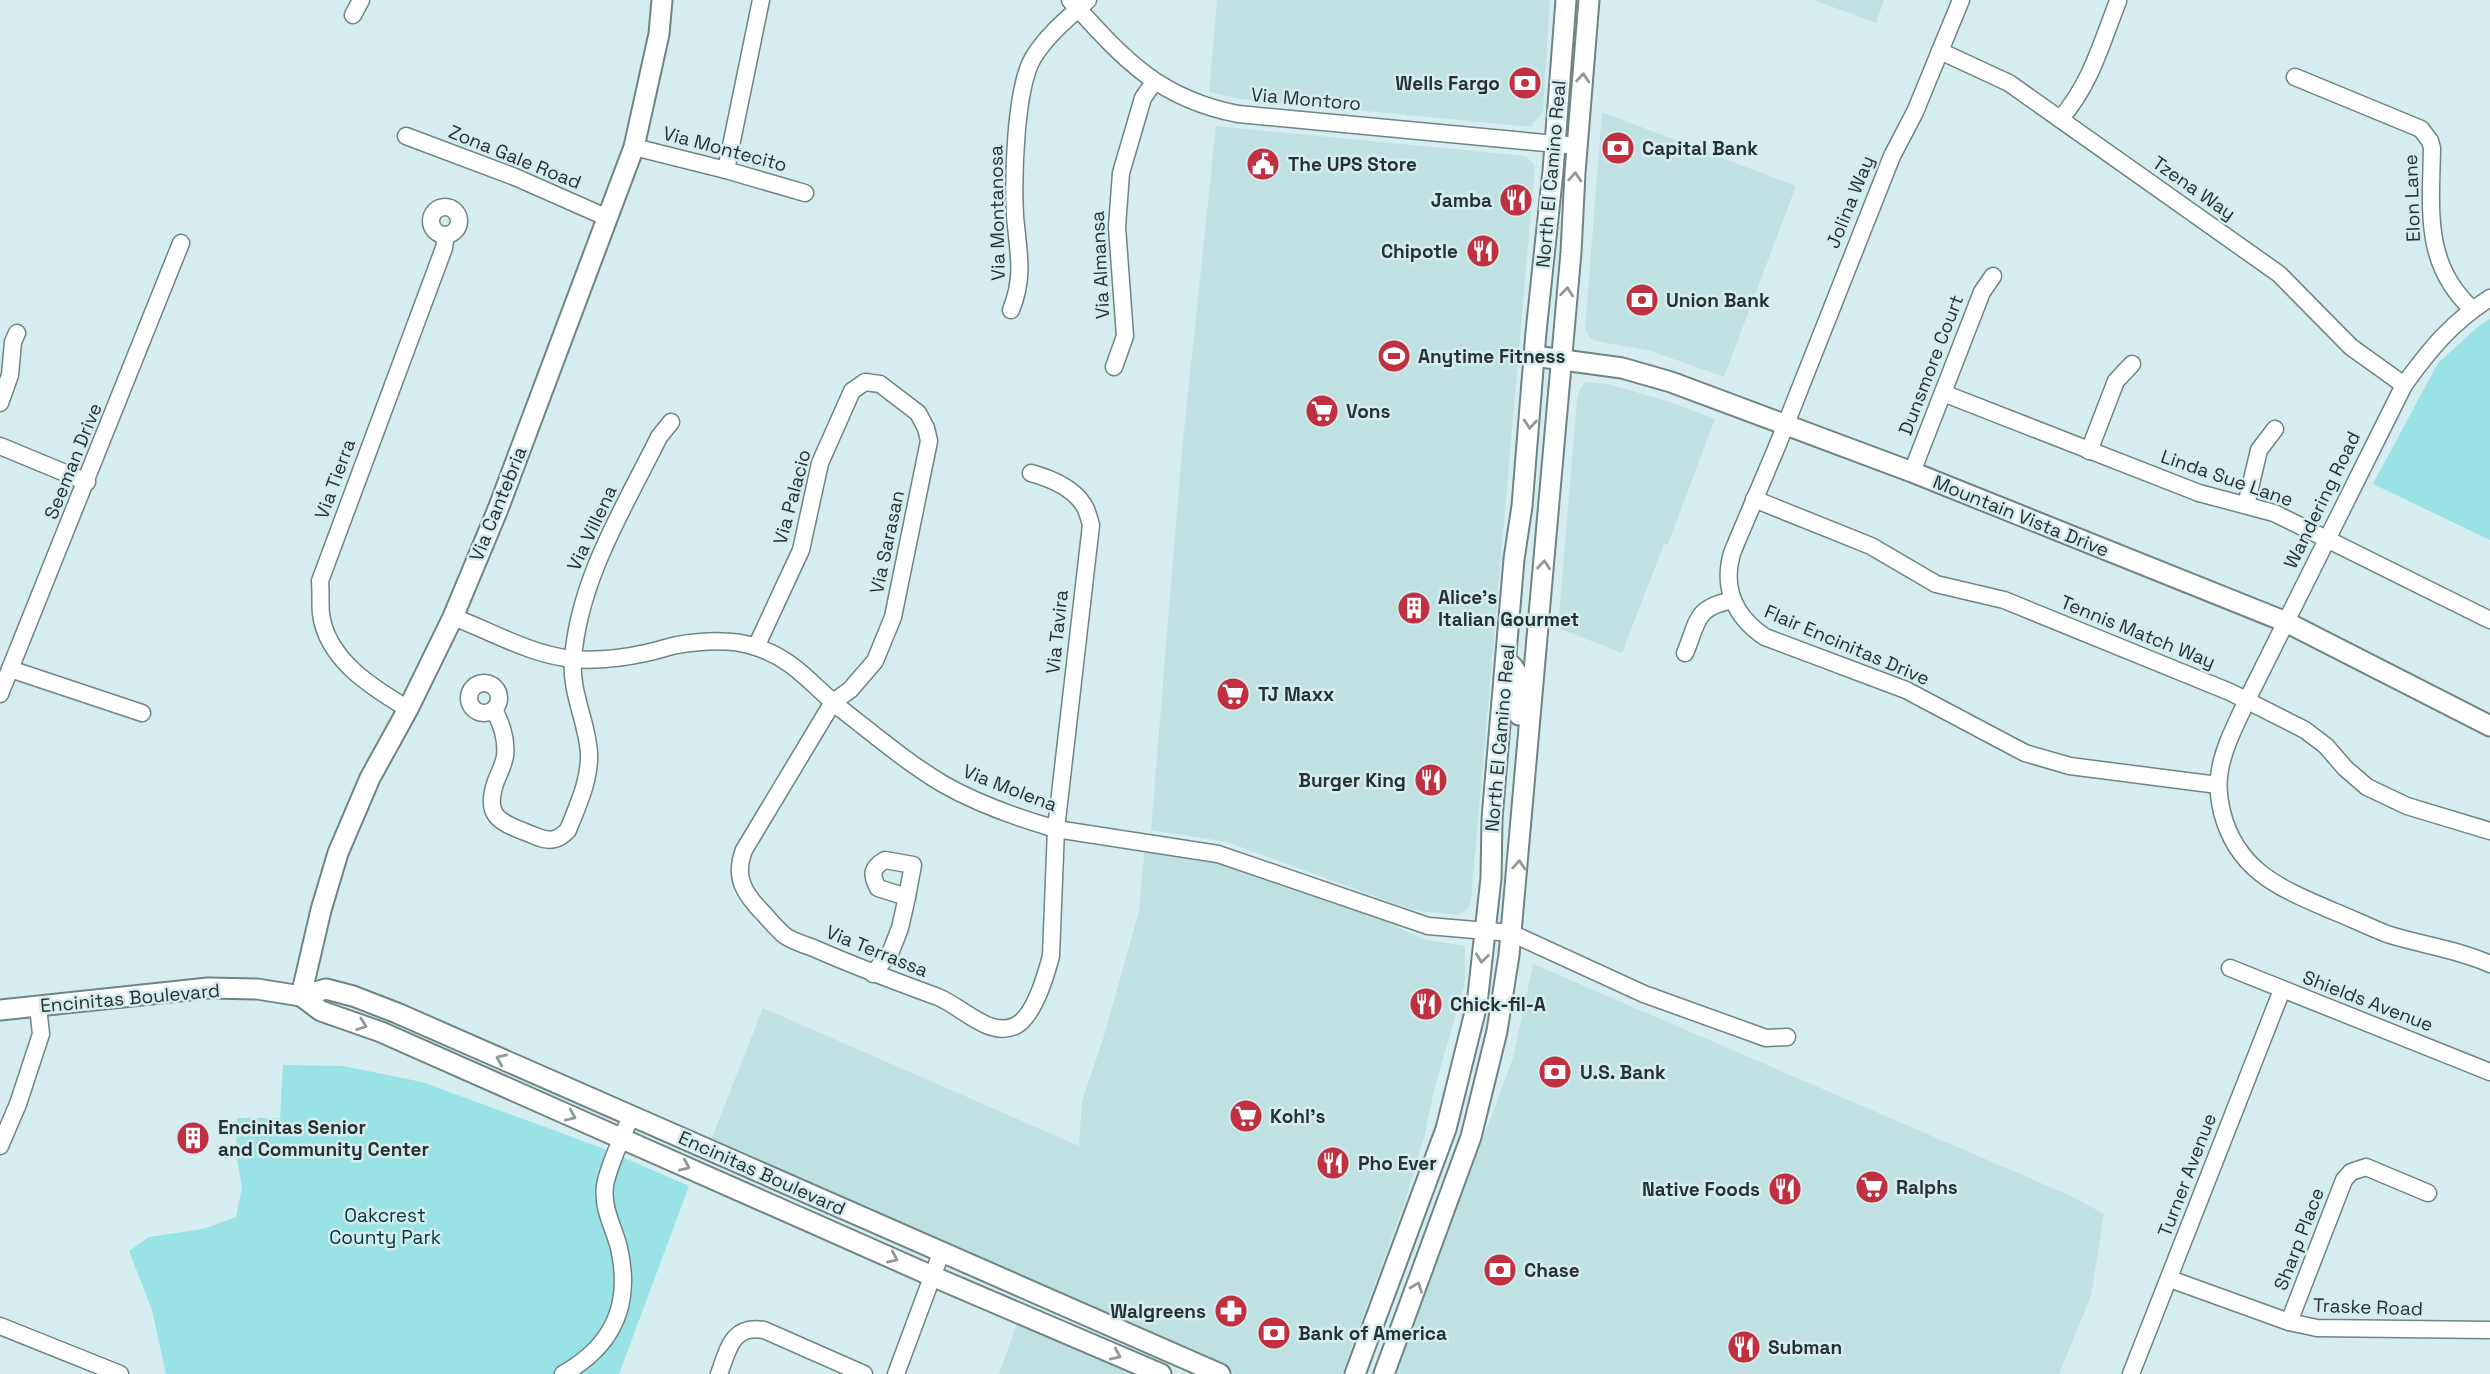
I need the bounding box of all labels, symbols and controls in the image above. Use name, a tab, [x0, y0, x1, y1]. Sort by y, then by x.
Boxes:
bank icon: Wells Fargo	[1506, 64, 1544, 102]
place label: Wells Fargo	[1395, 71, 1500, 96]
one-way arrow	[1575, 72, 1590, 83]
street label: North El Camino Real	[1530, 79, 1572, 269]
street label: Via Montoro	[1250, 82, 1362, 116]
street label: Zona Gale Road	[445, 119, 585, 195]
street label: Via Montecito	[660, 120, 790, 178]
bank icon: Capital Bank	[1599, 129, 1637, 167]
place label: Capital Bank	[1642, 136, 1758, 161]
street label: Via Montanosa	[983, 145, 1011, 281]
public building icon: The UPS Store	[1244, 145, 1282, 183]
street label: Tzena Way	[2147, 150, 2241, 226]
place label: The UPS Store	[1288, 152, 1417, 177]
street label: Jolina Way	[1820, 152, 1880, 252]
street label: Elon Lane	[2398, 154, 2426, 242]
one-way arrow	[1567, 171, 1582, 182]
restaurant icon: Jamba	[1497, 181, 1535, 219]
place label: Jamba	[1431, 188, 1492, 213]
street label: Via Almansa	[1085, 210, 1115, 320]
restaurant icon: Chipotle	[1464, 232, 1502, 270]
place label: Chipotle	[1381, 239, 1458, 264]
bank icon: Union Bank	[1623, 281, 1661, 319]
one-way arrow	[1560, 286, 1575, 298]
place label: Union Bank	[1666, 288, 1770, 313]
street label: Dunsmore Court	[1893, 291, 1969, 439]
sports icon: Anytime Fitness	[1375, 337, 1413, 375]
place label: Anytime Fitness	[1418, 344, 1566, 369]
supermarket icon: Vons	[1303, 392, 1341, 430]
street label: Seeman Drive	[38, 399, 108, 523]
place label: Vons	[1346, 399, 1391, 424]
one-way arrow	[1523, 419, 1538, 430]
street label: Wandering Road	[2278, 427, 2366, 573]
street label: Via Tierra	[309, 435, 361, 523]
street label: Via Cantebria	[464, 443, 532, 565]
street label: Linda Sue Lane	[2158, 444, 2296, 512]
street label: Via Palacio	[767, 447, 817, 547]
street label: Mountain Vista Drive	[1929, 469, 2113, 563]
street label: Via Villena	[561, 481, 623, 575]
street label: Via Sarasan	[864, 488, 910, 596]
one-way arrow	[1536, 559, 1551, 570]
place label: Alice's Italian Gourmet	[1438, 585, 1579, 632]
street label: Via Tavira	[1040, 589, 1074, 675]
building icon: Alice's Italian Gourmet	[1395, 589, 1433, 627]
street label: Tennis Match Way	[2057, 590, 2219, 674]
street label: Flair Encinitas Drive	[1761, 599, 1933, 691]
street label: North El Camino Real	[1479, 643, 1521, 833]
supermarket icon: TJ Maxx	[1214, 675, 1252, 713]
place label: TJ Maxx	[1258, 682, 1334, 707]
street label: Via Molena	[959, 759, 1061, 817]
restaurant icon: Burger King	[1412, 761, 1450, 799]
place label: Burger King	[1298, 768, 1406, 793]
one-way arrow	[1511, 859, 1526, 870]
street label: Via Terrassa	[822, 919, 932, 983]
one-way arrow	[1475, 953, 1490, 964]
street label: Shields Avenue	[2299, 965, 2437, 1037]
street label: Encinitas Boulevard	[39, 978, 221, 1018]
restaurant icon: Chick-fil-A	[1407, 985, 1445, 1023]
place label: Chick-fil-A	[1450, 992, 1546, 1017]
one-way arrow	[356, 1017, 368, 1031]
one-way arrow	[496, 1053, 508, 1067]
bank icon: U.S. Bank	[1536, 1053, 1574, 1091]
place label: U.S. Bank	[1580, 1060, 1666, 1085]
supermarket icon: Kohl's	[1227, 1097, 1265, 1135]
place label: Kohl's	[1270, 1104, 1325, 1129]
one-way arrow	[564, 1108, 576, 1122]
street label: Turner Avenue	[2152, 1110, 2222, 1240]
place label: Encinitas Senior and Community Center	[218, 1115, 429, 1162]
building icon: Encinitas Senior and Community Center	[174, 1119, 212, 1157]
street label: Encinitas Boulevard	[674, 1125, 850, 1221]
restaurant icon: Pho Ever	[1314, 1144, 1352, 1182]
place label: Pho Ever	[1358, 1151, 1437, 1176]
one-way arrow	[678, 1158, 690, 1172]
supermarket icon: Ralphs	[1853, 1168, 1891, 1206]
restaurant icon: Native Foods	[1766, 1170, 1804, 1208]
place label: Ralphs	[1896, 1175, 1958, 1200]
place label: Native Foods	[1642, 1177, 1760, 1202]
street label: Sharp Place	[2268, 1184, 2330, 1294]
park label: Oakcrest County Park	[329, 1203, 441, 1250]
one-way arrow	[886, 1250, 898, 1264]
bank icon: Chase	[1481, 1251, 1519, 1289]
place label: Chase	[1524, 1258, 1580, 1283]
one-way arrow	[1408, 1282, 1422, 1294]
pharmacy icon: Walgreens	[1212, 1292, 1250, 1330]
street label: Traske Road	[2313, 1293, 2423, 1321]
place label: Walgreens	[1110, 1299, 1206, 1324]
bank icon: Bank of America	[1255, 1314, 1293, 1352]
place label: Bank of America	[1298, 1321, 1447, 1346]
restaurant icon: Subman	[1725, 1328, 1763, 1366]
place label: Subman	[1768, 1335, 1842, 1360]
one-way arrow	[1109, 1347, 1122, 1361]

